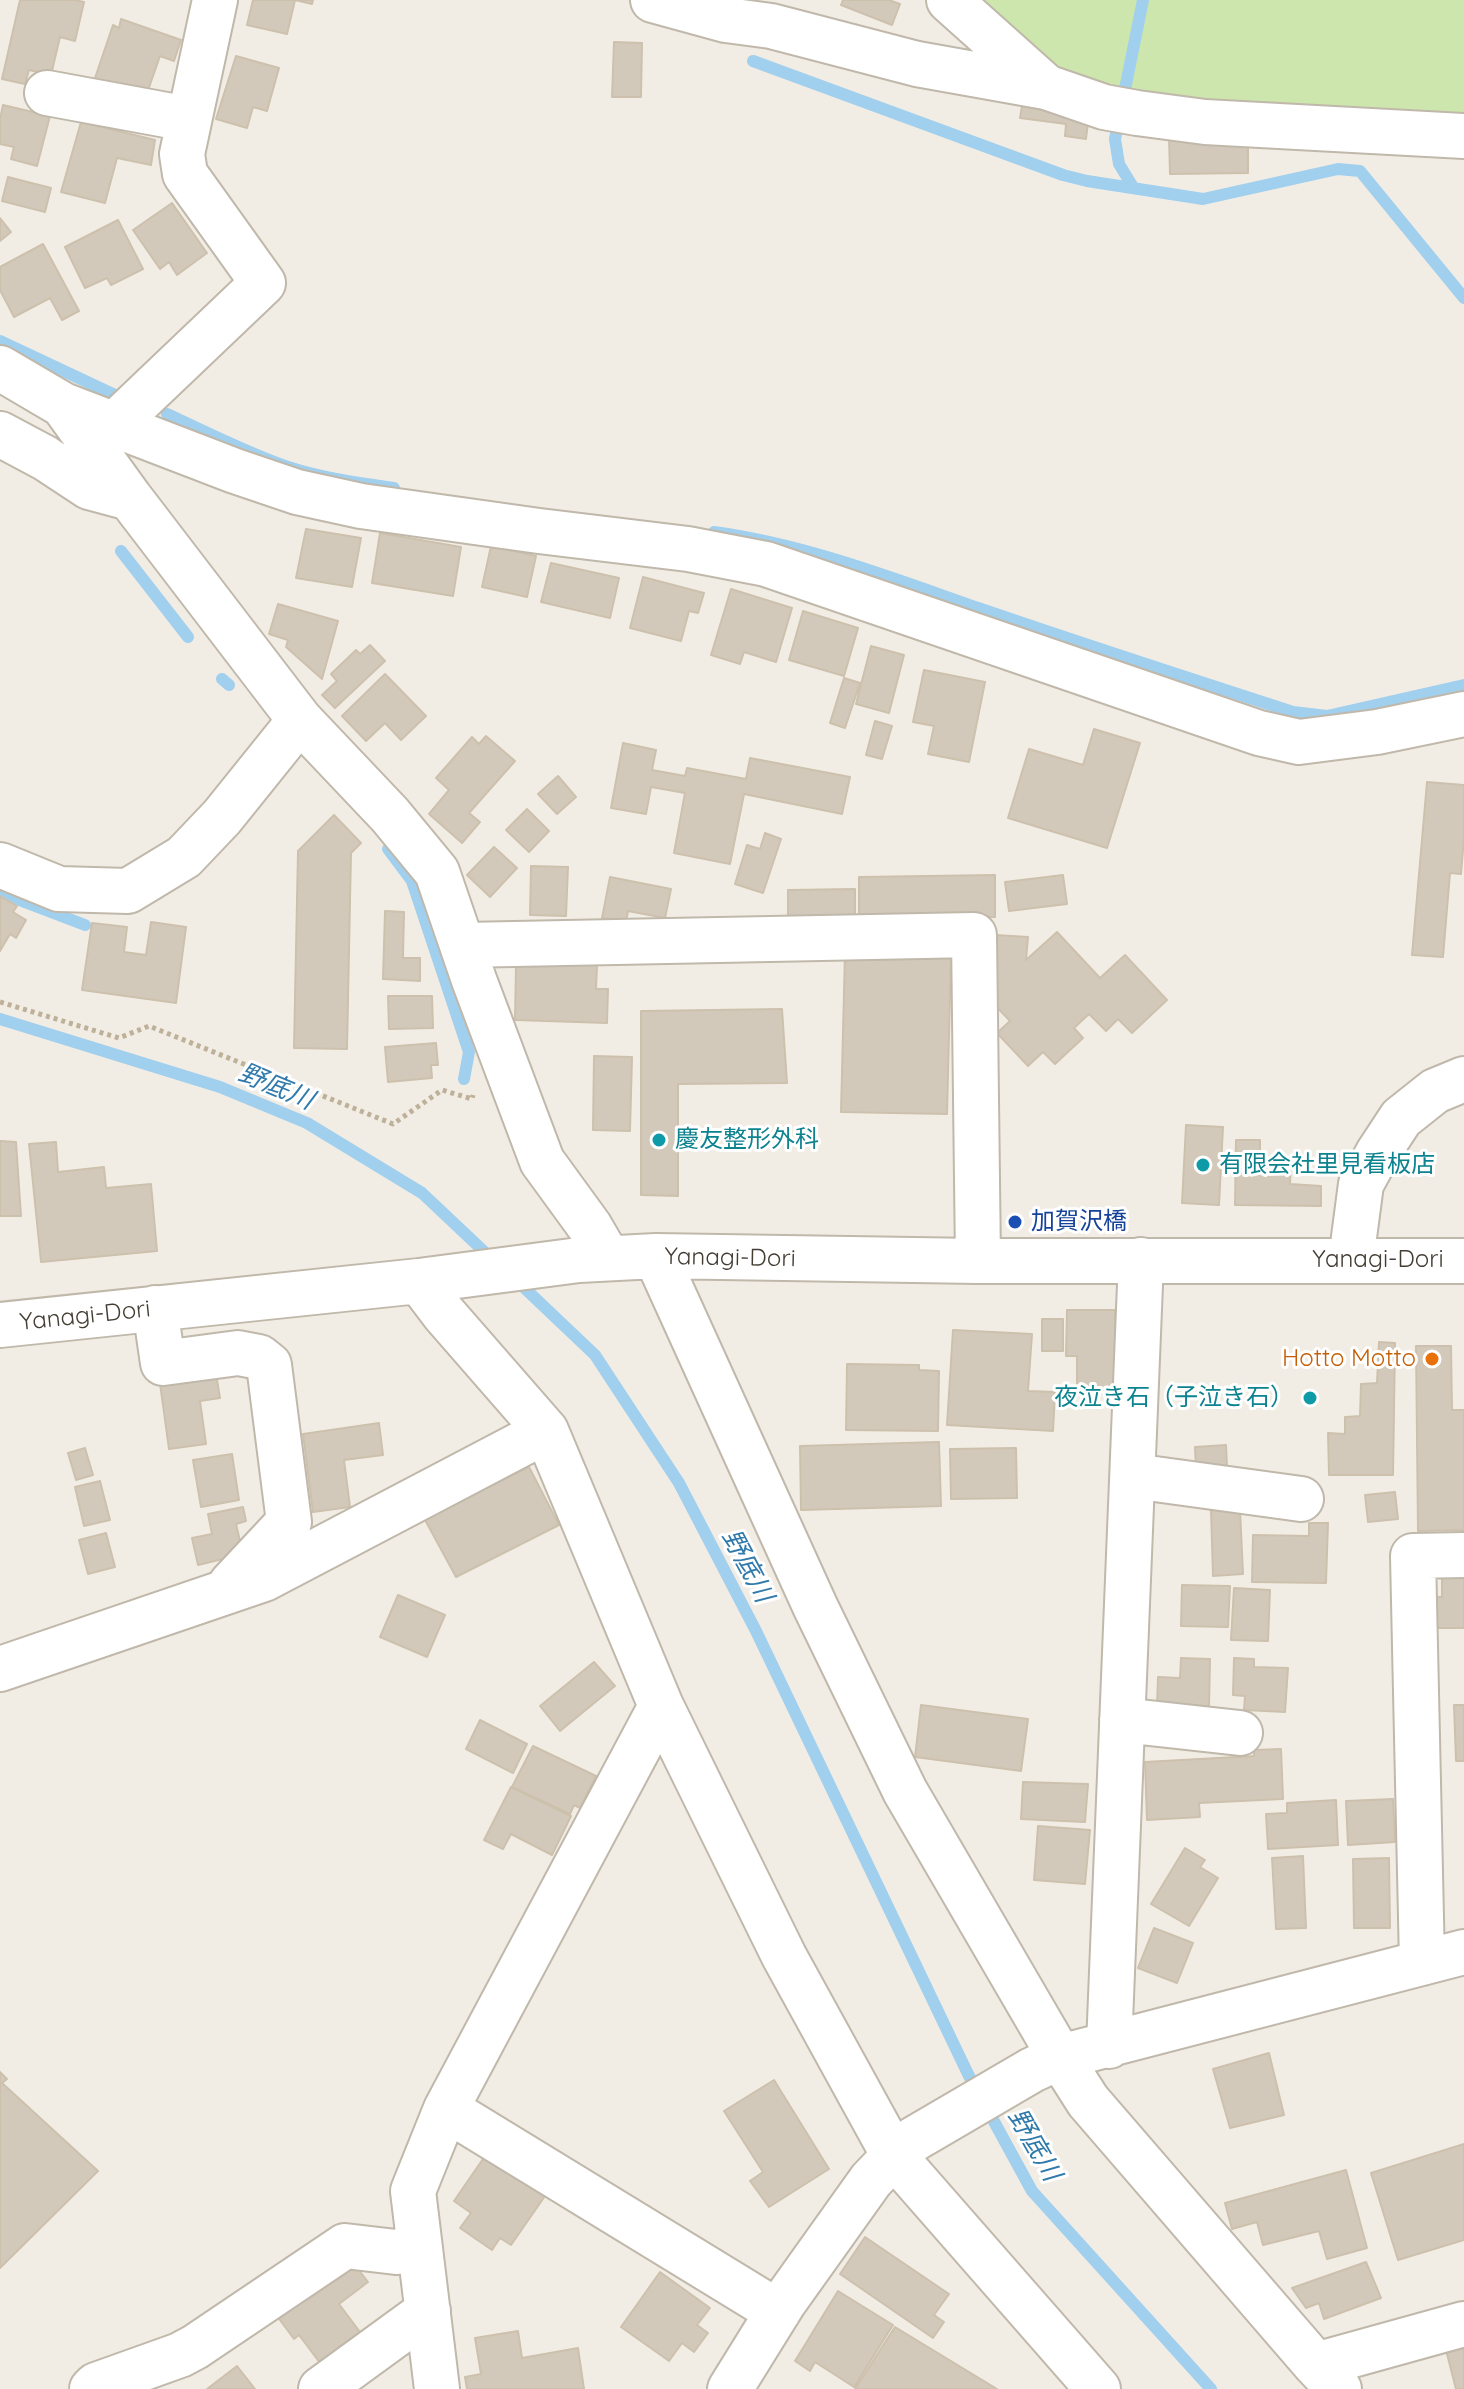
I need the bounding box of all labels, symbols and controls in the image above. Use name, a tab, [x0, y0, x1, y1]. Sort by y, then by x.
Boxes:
water label: 野底川	[234, 1057, 318, 1117]
place label: 慶友整形外科	[675, 1126, 819, 1154]
marker: 慶友整形外科	[650, 1131, 668, 1149]
place label: 有限会社里見看板店	[1219, 1151, 1435, 1179]
marker: 有限会社里見看板店	[1194, 1156, 1212, 1174]
place label: 加賀沢橋	[1031, 1208, 1127, 1236]
marker: 加賀沢橋	[1006, 1213, 1024, 1231]
street label: Yanagi-Dori	[664, 1242, 796, 1274]
street label: Yanagi-Dori	[1312, 1246, 1444, 1274]
street label: Yanagi-Dori	[18, 1295, 152, 1337]
place label: Hotto Motto	[1282, 1345, 1416, 1373]
marker: Hotto Motto	[1423, 1350, 1441, 1368]
place label: 夜泣き石（子泣き石）	[1054, 1384, 1294, 1412]
marker: 夜泣き石（子泣き石）	[1301, 1389, 1319, 1407]
water label: 野底川	[715, 1524, 779, 1608]
water label: 野底川	[1001, 2103, 1067, 2187]

